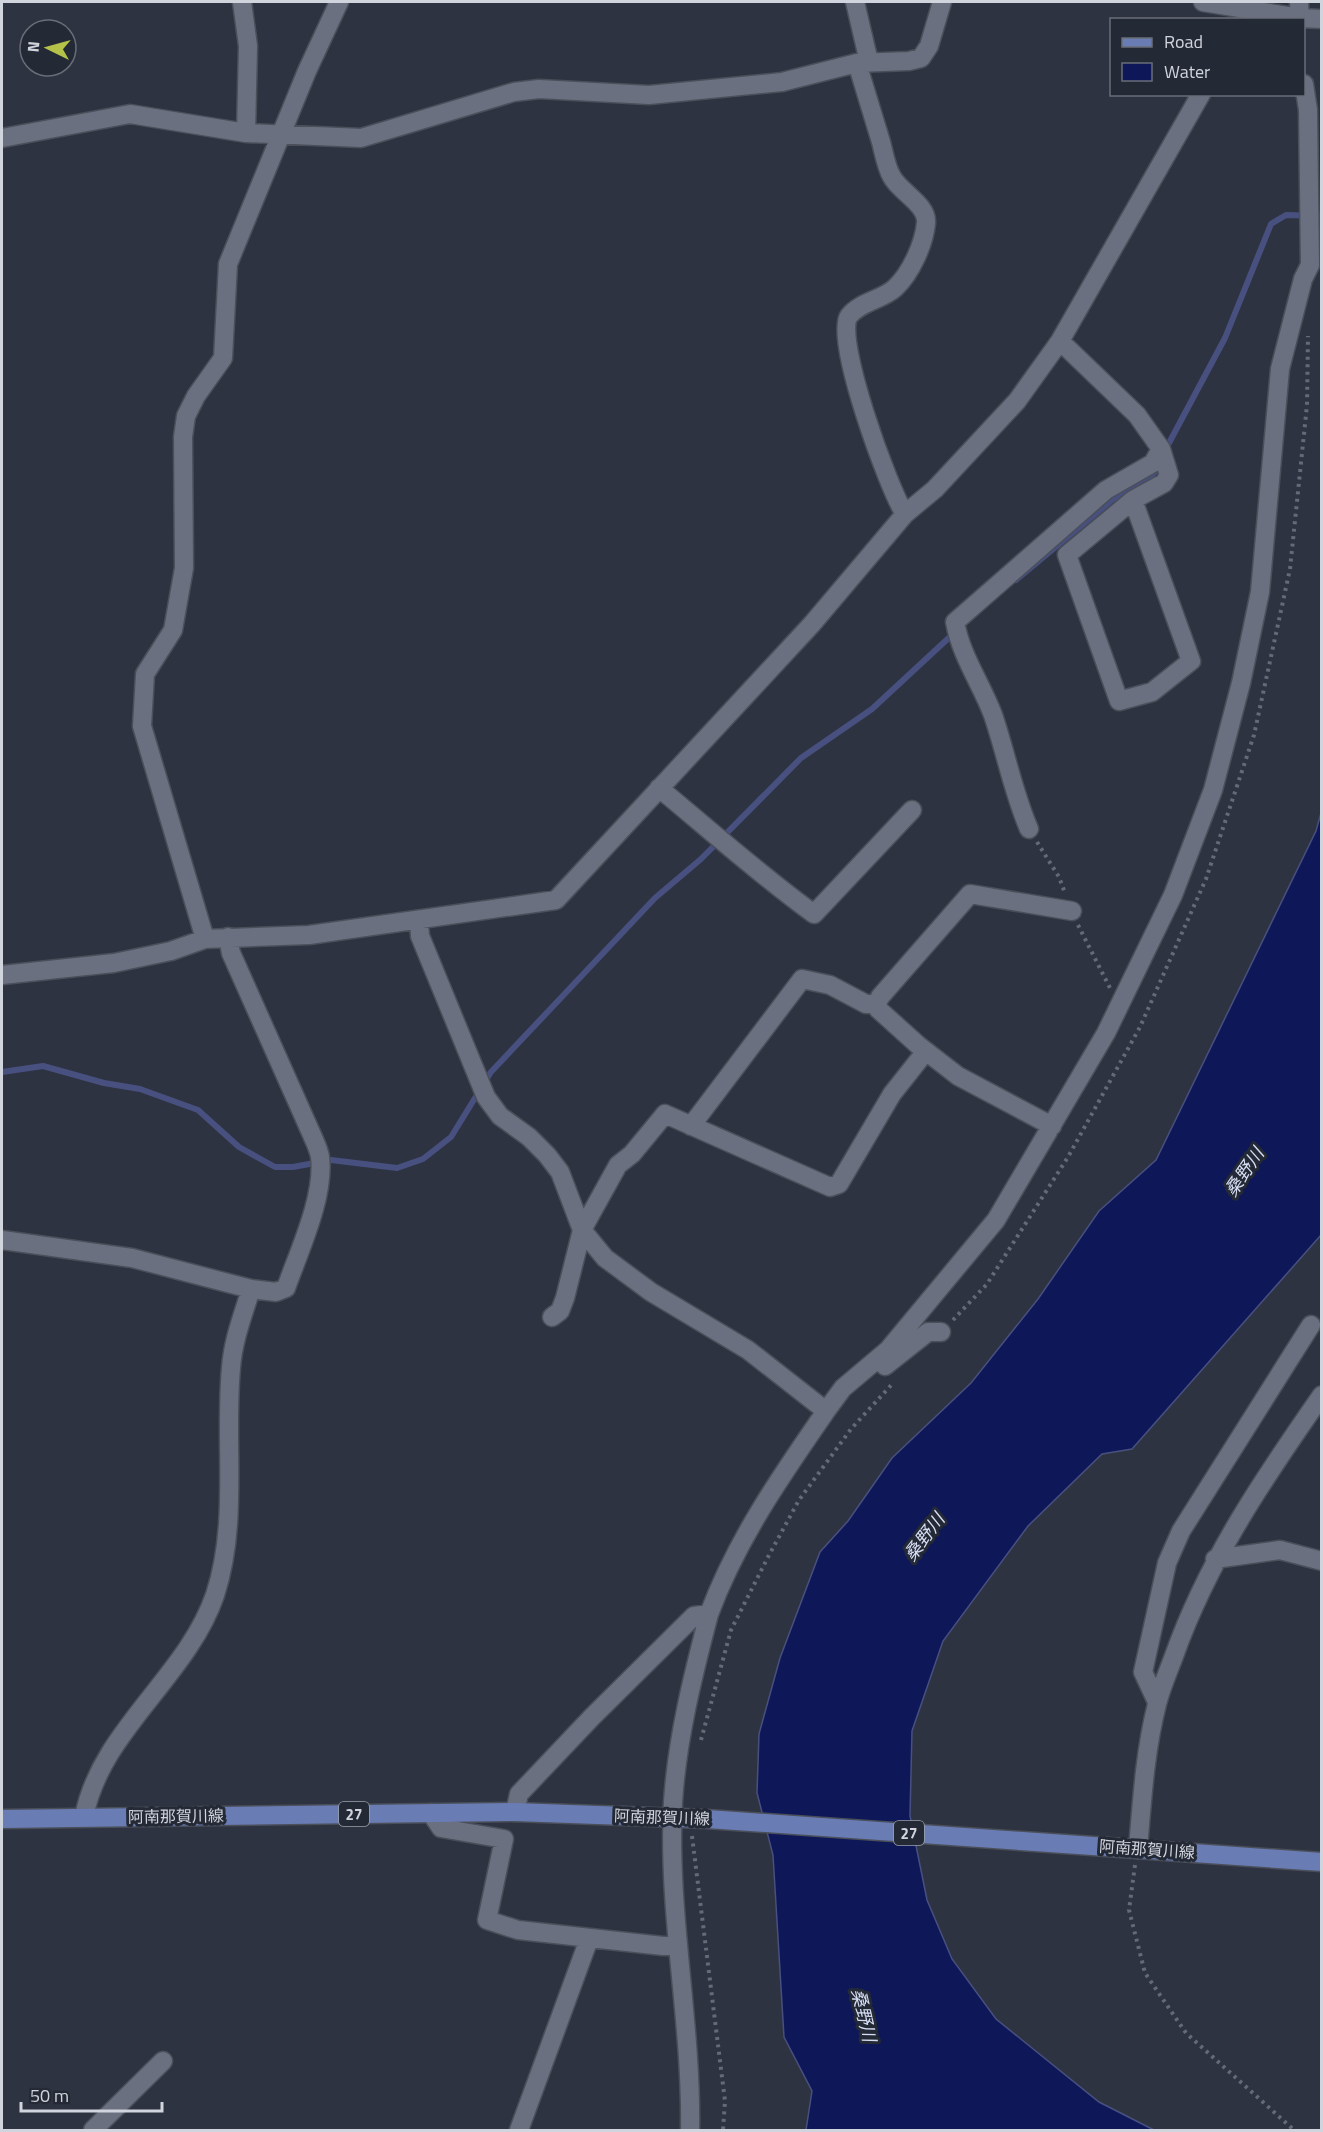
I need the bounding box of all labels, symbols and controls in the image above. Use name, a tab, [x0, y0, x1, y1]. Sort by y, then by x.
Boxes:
north arrow	[18, 18, 78, 78]
legend	[1110, 18, 1305, 96]
text: Road	[1164, 28, 1203, 55]
text: N	[21, 40, 45, 53]
text: Water	[1164, 58, 1210, 85]
water label: 桑野川	[1218, 1140, 1271, 1202]
water label: 桑野川	[897, 1506, 952, 1567]
road number: 27	[339, 1802, 369, 1826]
street label: 阿南那賀川線	[128, 1803, 224, 1829]
street label: 阿南那賀川線	[614, 1803, 710, 1831]
road number: 27	[894, 1821, 924, 1845]
street label: 阿南那賀川線	[1098, 1834, 1196, 1864]
water label: 桑野川	[845, 1986, 884, 2046]
scale bar	[21, 2075, 162, 2113]
text: 50 m	[30, 2082, 69, 2109]

